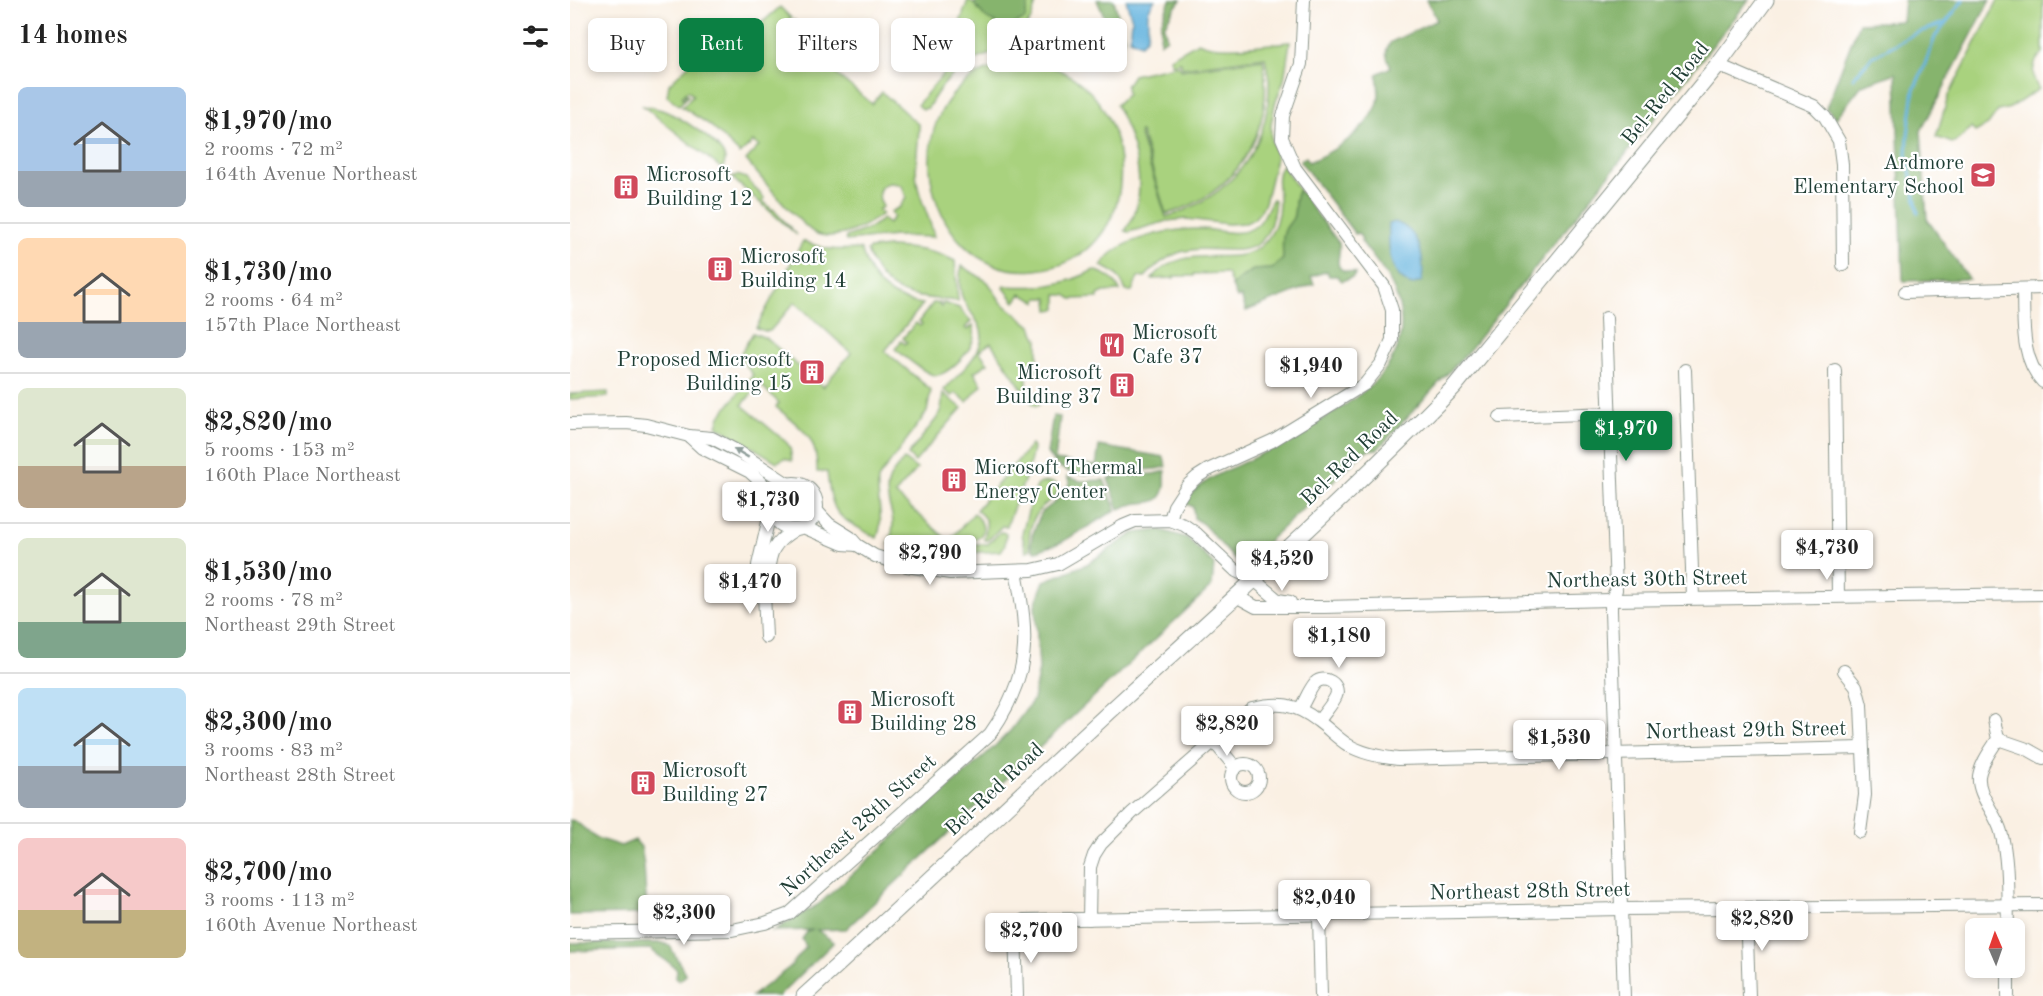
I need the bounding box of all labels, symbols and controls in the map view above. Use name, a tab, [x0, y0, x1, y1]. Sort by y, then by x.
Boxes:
chip: Buy	[588, 18, 667, 72]
chip: Rent	[679, 18, 764, 72]
chip: Filters	[776, 18, 879, 72]
chip: New	[891, 18, 975, 72]
chip: Apartment	[987, 18, 1127, 72]
icon: filters	[519, 20, 552, 53]
text: 14 homes	[18, 23, 127, 49]
street label: Bel-Red Road	[1618, 38, 1714, 150]
text: $1,970/mo	[204, 109, 332, 135]
icon: home	[66, 111, 138, 183]
text: 2 rooms · 72 m²	[204, 140, 343, 160]
place label: Ardmore Elementary School	[1793, 153, 1964, 198]
school or university icon: Ardmore Elementary School	[1968, 160, 1998, 190]
text: 164th Avenue Northeast	[204, 165, 418, 185]
place label: Microsoft Building 12	[646, 165, 753, 210]
building icon: Microsoft Building 12	[611, 172, 641, 202]
place label: Microsoft Building 14	[740, 247, 847, 292]
building icon: Microsoft Building 14	[705, 254, 735, 284]
text: $1,730/mo	[204, 260, 332, 286]
icon: home	[66, 262, 138, 334]
text: 2 rooms · 64 m²	[204, 291, 343, 311]
text: 157th Place Northeast	[204, 316, 401, 336]
place label: Microsoft Cafe 37	[1132, 323, 1217, 368]
restaurant icon: Microsoft Cafe 37	[1097, 330, 1127, 360]
pin: $1,940	[1262, 348, 1360, 399]
place label: Proposed Microsoft Building 15	[617, 350, 792, 395]
building icon: Proposed Microsoft Building 15	[797, 357, 827, 387]
text: $1,940	[1279, 357, 1343, 377]
place label: Microsoft Building 37	[995, 363, 1102, 408]
building icon: Microsoft Building 37	[1107, 370, 1137, 400]
street label: Bel-Red Road	[1297, 408, 1403, 510]
text: $2,820/mo	[204, 410, 332, 436]
pin: $1,970	[1577, 411, 1675, 462]
icon: home	[66, 412, 138, 484]
text: $1,970	[1594, 420, 1658, 440]
text: 5 rooms · 153 m²	[204, 441, 354, 461]
one-way arrow	[733, 448, 749, 459]
place label: Microsoft Thermal Energy Center	[974, 458, 1143, 503]
building icon: Microsoft Thermal Energy Center	[939, 465, 969, 495]
text: 160th Place Northeast	[204, 466, 401, 486]
pin: $1,730	[719, 482, 817, 533]
text: $1,730	[736, 491, 800, 511]
pin: $4,730	[1778, 530, 1876, 581]
pin: $2,790	[881, 535, 979, 586]
text: $4,730	[1795, 539, 1859, 559]
pin: $4,520	[1233, 541, 1331, 592]
text: $2,790	[898, 544, 962, 564]
text: $4,520	[1250, 550, 1314, 570]
text: $1,530/mo	[204, 560, 332, 586]
icon: home	[66, 562, 138, 634]
pin: $1,470	[701, 564, 799, 615]
street label: Northeast 30th Street	[1546, 568, 1748, 592]
text: $1,470	[718, 573, 782, 593]
text: 2 rooms · 78 m²	[204, 591, 343, 611]
text: Northeast 29th Street	[204, 616, 395, 636]
pin: $1,180	[1290, 618, 1388, 669]
text: $1,180	[1307, 627, 1371, 647]
place label: Microsoft Building 28	[870, 690, 977, 735]
building icon: Microsoft Building 28	[835, 697, 865, 727]
pin: $2,820	[1178, 706, 1276, 757]
text: $2,300/mo	[204, 710, 332, 736]
icon: home	[66, 712, 138, 784]
text: $2,820	[1195, 715, 1259, 735]
street label: Northeast 29th Street	[1645, 719, 1847, 743]
pin: $1,530	[1510, 720, 1608, 771]
text: $1,530	[1527, 729, 1591, 749]
street label: Bel-Red Road	[942, 739, 1048, 841]
text: 3 rooms · 83 m²	[204, 741, 343, 761]
street label: Northeast 28th Street	[777, 751, 941, 901]
place label: Microsoft Building 27	[662, 761, 769, 806]
text: Northeast 28th Street	[204, 766, 395, 786]
building icon: Microsoft Building 27	[628, 768, 658, 798]
text: $2,700/mo	[204, 860, 332, 886]
icon: home	[66, 862, 138, 934]
pin: $2,040	[1275, 880, 1373, 931]
street label: Northeast 28th Street	[1429, 880, 1631, 904]
text: $2,040	[1292, 889, 1356, 909]
text: 3 rooms · 113 m²	[204, 891, 354, 911]
pin: $2,300	[635, 895, 733, 946]
pin: $2,820	[1713, 901, 1811, 952]
text: $2,300	[652, 904, 716, 924]
text: $2,820	[1730, 910, 1794, 930]
pin: $2,700	[982, 913, 1080, 964]
text: 160th Avenue Northeast	[204, 916, 418, 936]
north arrow	[1965, 918, 2025, 978]
map controls	[1965, 918, 2025, 978]
text: $2,700	[999, 922, 1063, 942]

